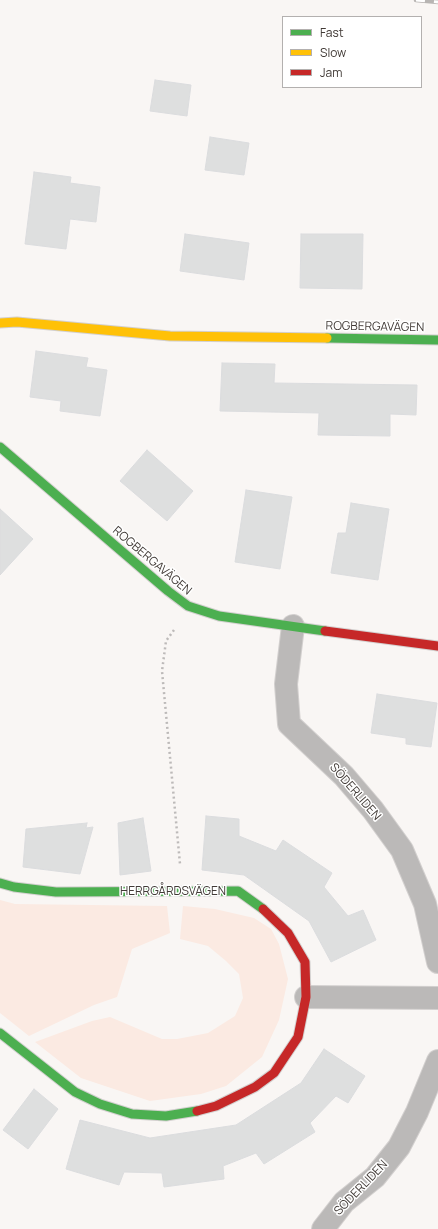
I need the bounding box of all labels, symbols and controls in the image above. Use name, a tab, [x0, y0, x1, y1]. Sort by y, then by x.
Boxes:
legend	[282, 16, 422, 88]
text: Fast	[320, 24, 344, 41]
text: Slow	[320, 44, 346, 61]
text: Jam	[320, 64, 342, 81]
street label: ROGBERGAVÄGEN	[326, 319, 424, 335]
street label: ROGBERGAVÄGEN	[110, 524, 194, 598]
street label: SÖDERLIDEN	[326, 761, 384, 823]
street label: HERRGÅRDSVÄGEN	[120, 885, 226, 899]
street label: SÖDERLIDEN	[331, 1158, 391, 1218]

